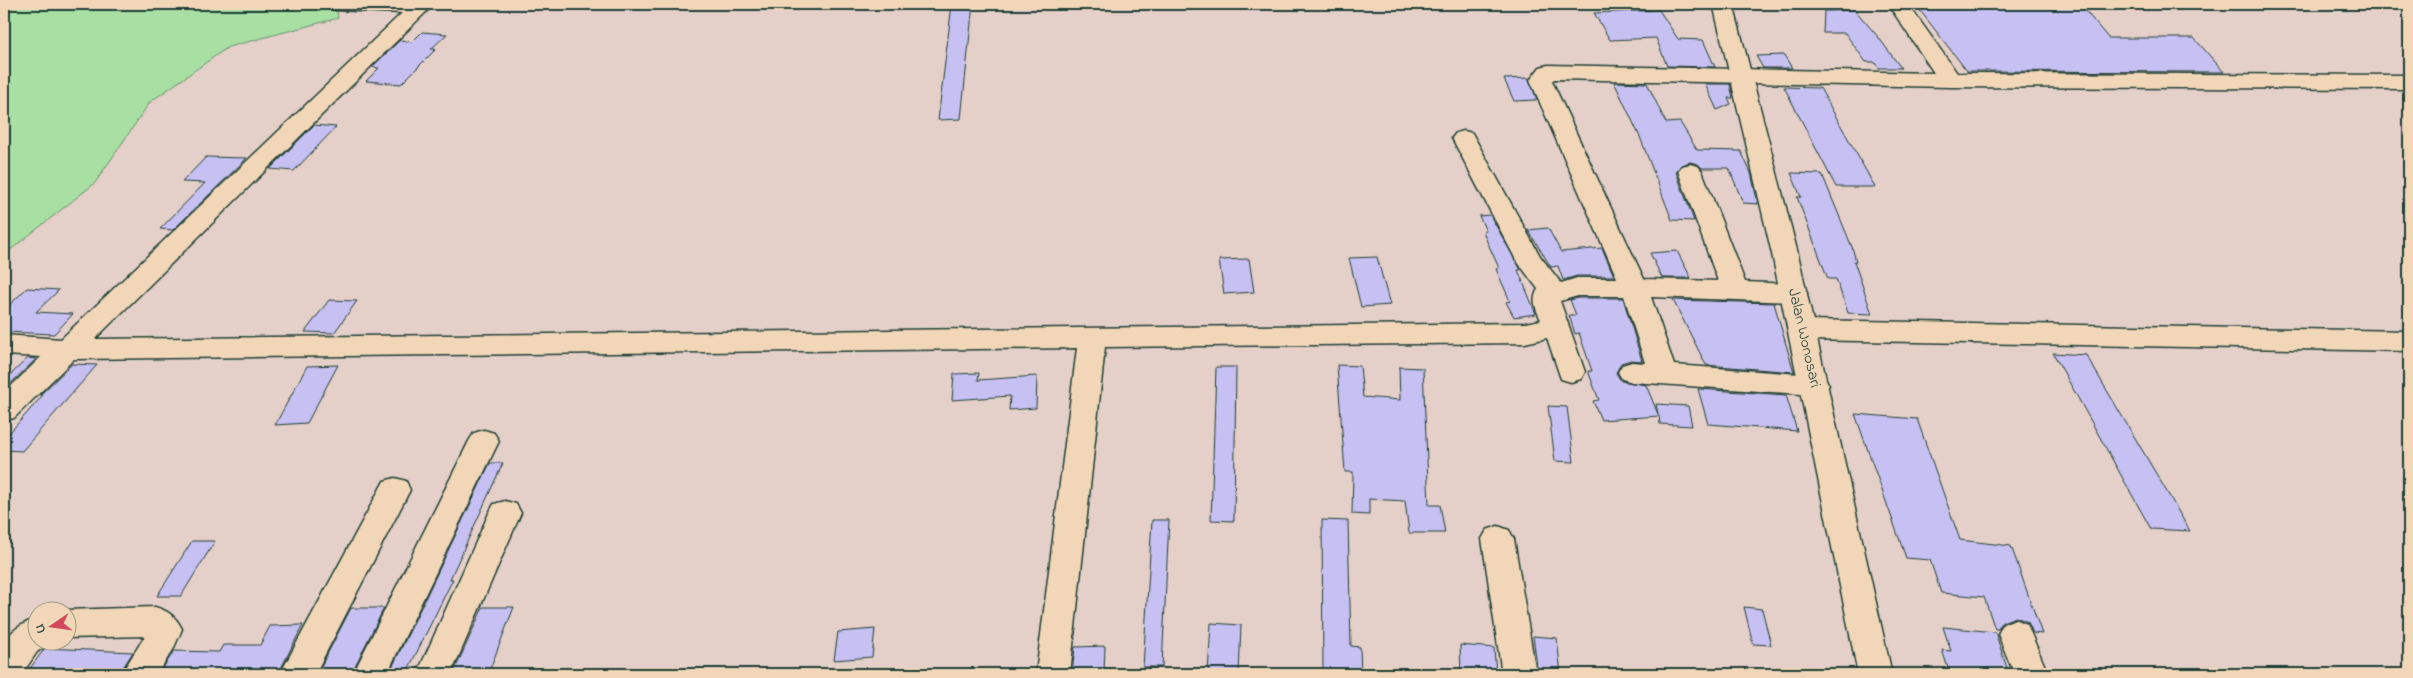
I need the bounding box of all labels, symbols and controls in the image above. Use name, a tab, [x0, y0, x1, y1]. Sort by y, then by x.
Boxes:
street label: Jalan Wonosari	[1781, 286, 1827, 390]
north arrow	[28, 600, 78, 650]
text: U	[30, 622, 52, 635]

